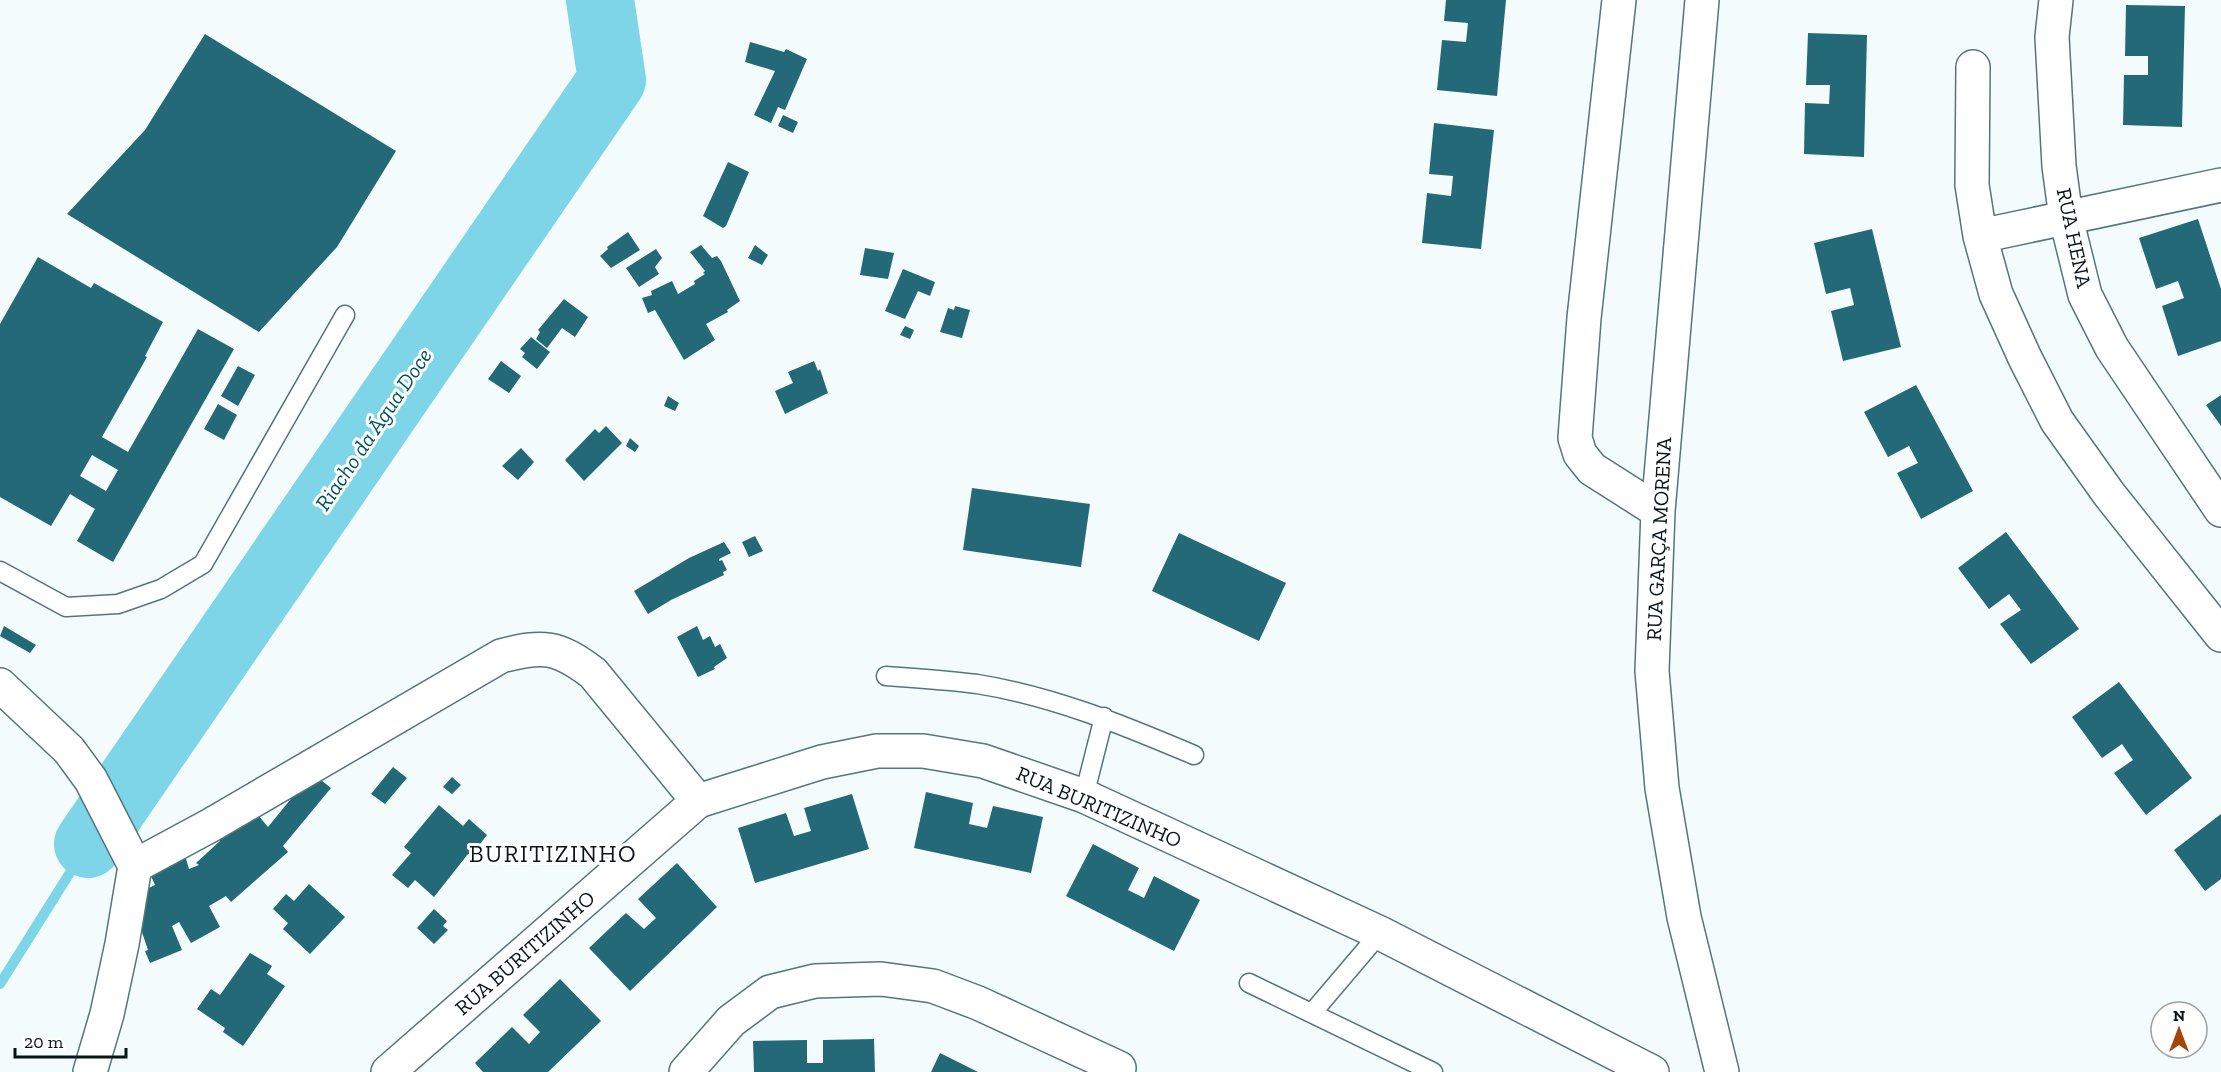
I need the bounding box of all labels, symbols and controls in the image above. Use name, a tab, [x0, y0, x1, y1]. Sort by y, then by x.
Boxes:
street label: RUA HENA	[2052, 186, 2097, 290]
water label: Riacho da Água Doce	[309, 343, 438, 516]
street label: RUA GARÇA MORENA	[1641, 436, 1676, 641]
street label: RUA BURITIZINHO	[1013, 760, 1186, 853]
district label: BURITIZINHO	[469, 839, 637, 868]
street label: RUA BURITIZINHO	[450, 885, 600, 1020]
north arrow	[2149, 1000, 2209, 1060]
text: N	[2173, 1006, 2185, 1025]
scale bar	[15, 1021, 126, 1059]
text: 20 m	[24, 1031, 64, 1053]

